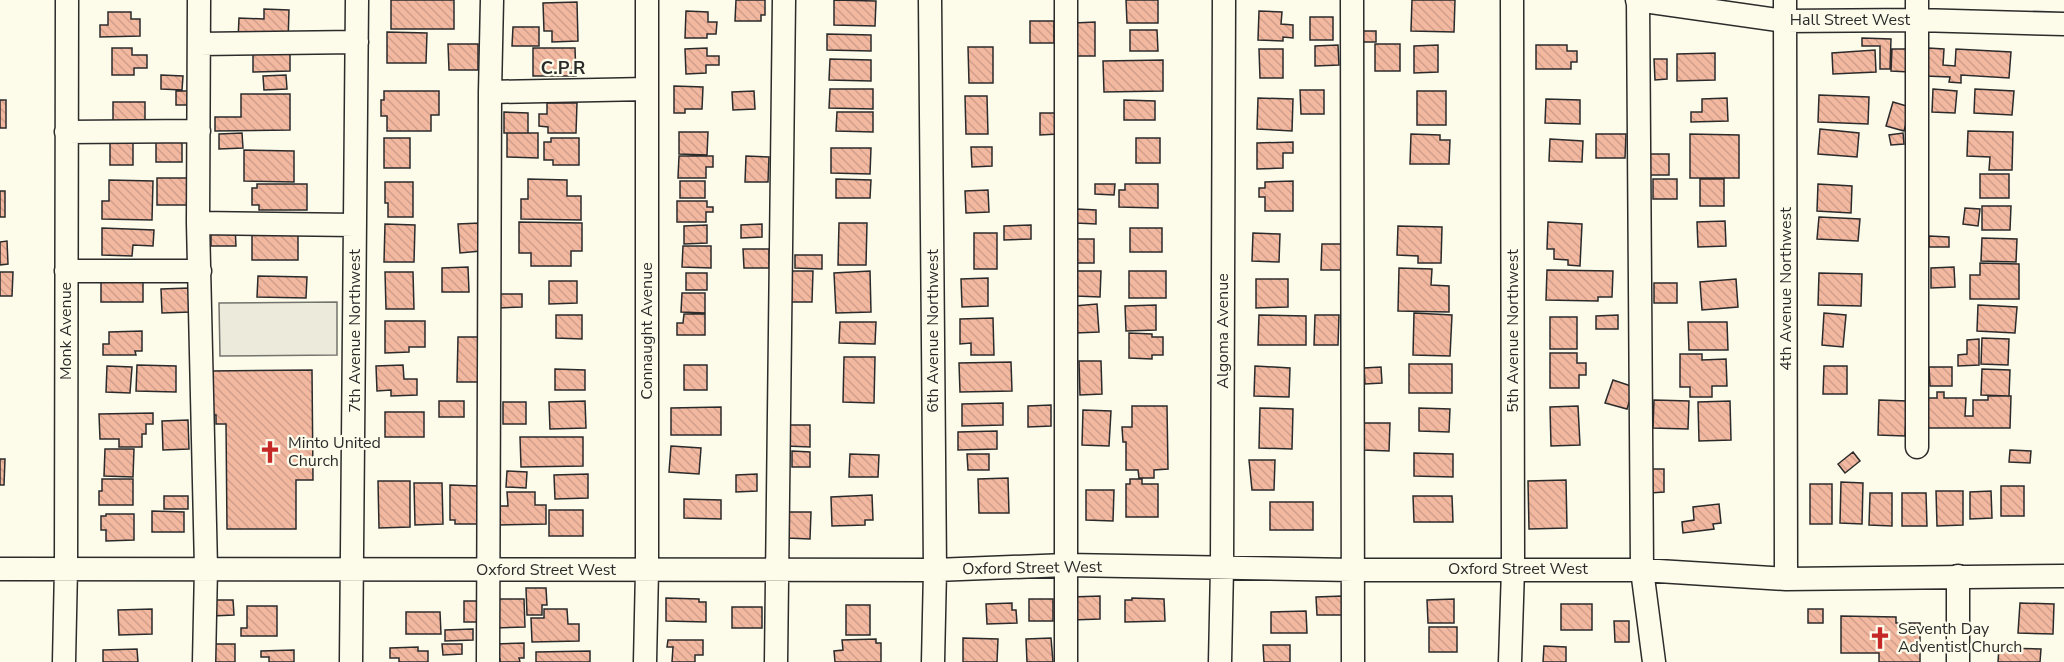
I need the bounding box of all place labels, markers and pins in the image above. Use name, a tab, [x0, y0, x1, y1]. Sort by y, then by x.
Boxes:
place label: Minto United Church	[288, 432, 381, 472]
church icon: Minto United Church	[257, 439, 283, 465]
place label: Seventh Day Adventist Church	[1898, 618, 2022, 658]
church icon: Seventh Day Adventist Church	[1867, 625, 1893, 651]

